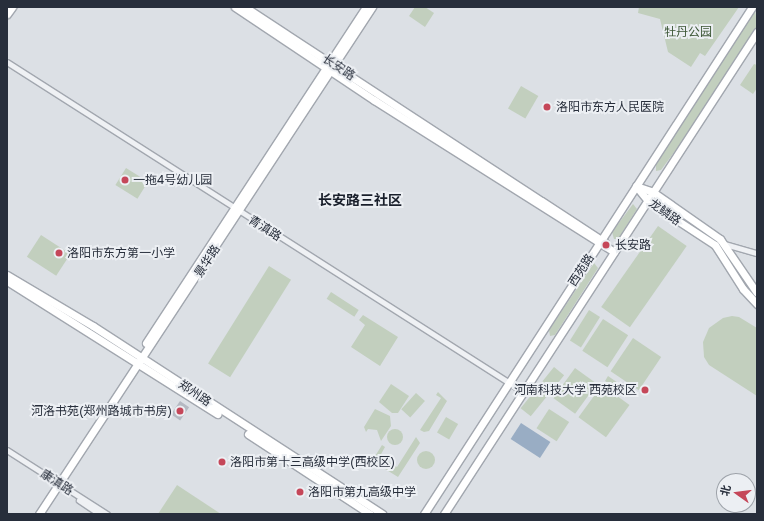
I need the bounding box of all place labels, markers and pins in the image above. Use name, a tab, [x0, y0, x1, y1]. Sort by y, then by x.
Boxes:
place label: 洛阳市东方人民医院	[556, 100, 664, 114]
marker: 洛阳市东方人民医院	[541, 101, 553, 113]
place label: 一拖4号幼儿园	[133, 173, 212, 187]
marker: 一拖4号幼儿园	[120, 175, 130, 185]
place label: 长安路	[615, 238, 651, 252]
marker: 长安路	[600, 239, 612, 251]
place label: 洛阳市东方第一小学	[67, 246, 175, 260]
marker: 洛阳市东方第一小学	[54, 248, 64, 258]
place label: 河南科技大学 西苑校区	[514, 383, 637, 397]
marker: 河南科技大学 西苑校区	[640, 385, 650, 395]
place label: 河洛书苑(郑州路城市书房)	[31, 404, 172, 418]
marker: 河洛书苑(郑州路城市书房)	[175, 406, 185, 416]
place label: 洛阳市第十三高级中学(西校区)	[230, 455, 395, 469]
marker: 洛阳市第十三高级中学(西校区)	[217, 457, 227, 467]
place label: 洛阳市第九高级中学	[308, 485, 416, 499]
marker: 洛阳市第九高级中学	[295, 487, 305, 497]

